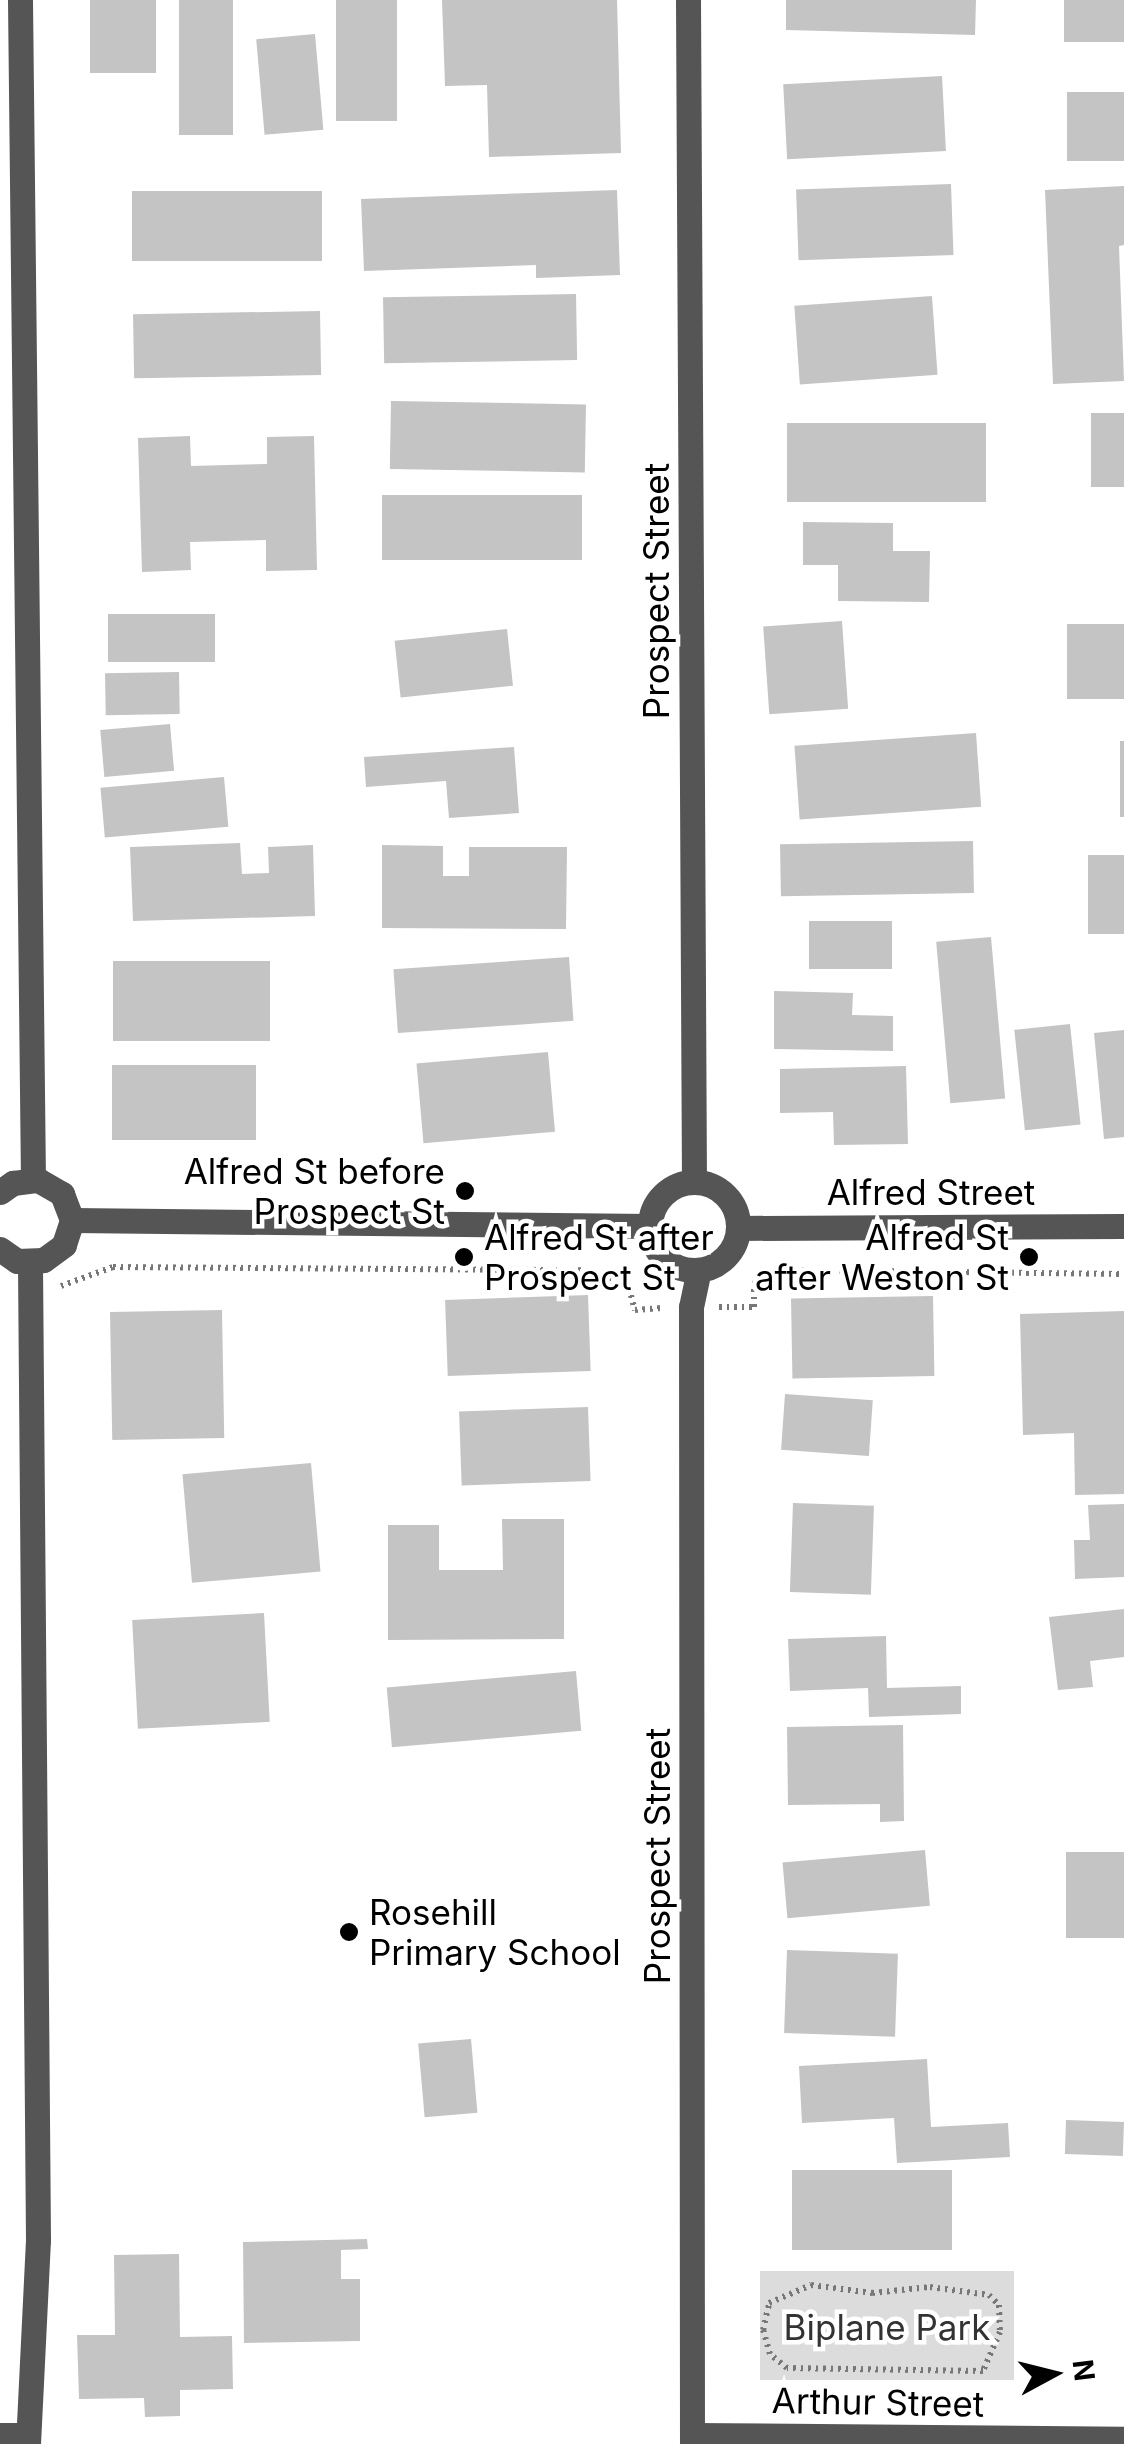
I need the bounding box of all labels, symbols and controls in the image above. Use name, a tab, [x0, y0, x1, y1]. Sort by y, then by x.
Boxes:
street label: Prospect Street	[635, 463, 677, 719]
place label: Alfred St before Prospect St	[184, 1150, 445, 1232]
street label: Alfred Street	[827, 1171, 1035, 1213]
marker: Alfred St before Prospect St	[454, 1180, 476, 1202]
place label: Alfred St after Prospect St	[484, 1216, 714, 1298]
place label: Alfred St after Weston St	[755, 1216, 1009, 1298]
marker: Alfred St after Prospect St	[453, 1246, 475, 1268]
marker: Alfred St after Weston St	[1018, 1246, 1040, 1268]
street label: Prospect Street	[636, 1728, 678, 1984]
place label: Rosehill Primary School	[369, 1891, 621, 1973]
marker: Rosehill Primary School	[338, 1921, 360, 1943]
park label: Biplane Park	[784, 2306, 990, 2348]
north arrow	[1004, 2324, 1104, 2424]
text: N	[1066, 2358, 1102, 2383]
street label: Arthur Street	[771, 2379, 985, 2425]

